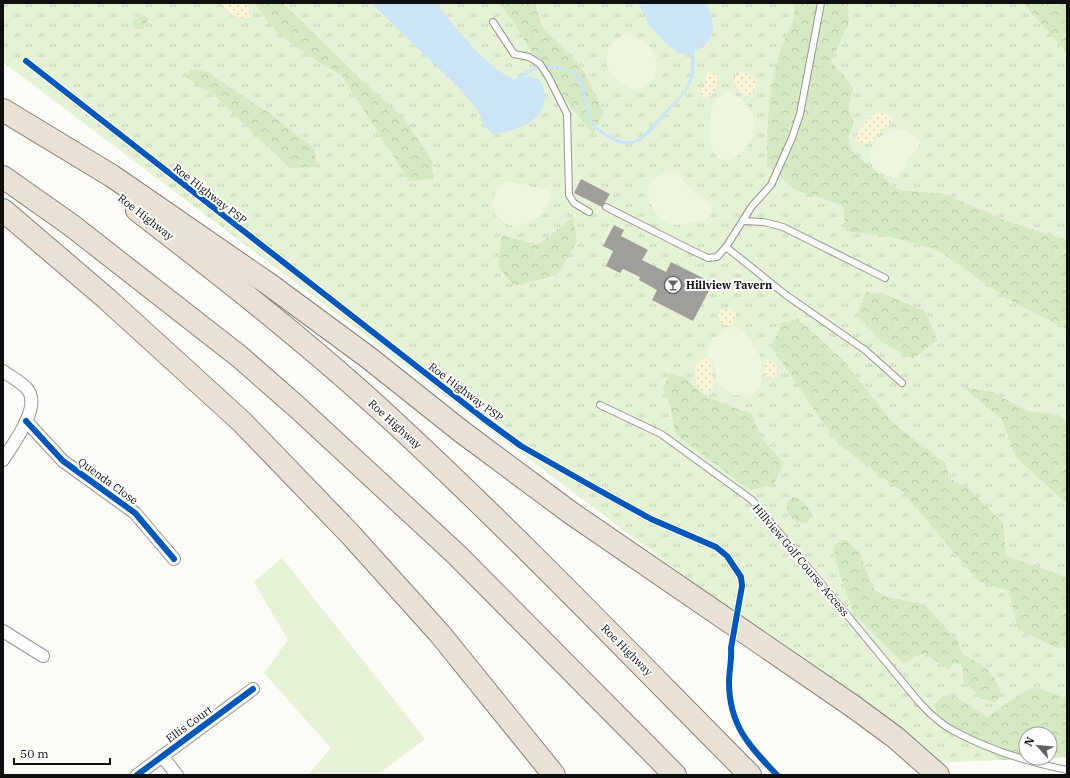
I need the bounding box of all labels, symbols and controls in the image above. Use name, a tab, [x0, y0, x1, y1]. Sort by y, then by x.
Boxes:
street label: Roe Highway PSP	[170, 161, 250, 227]
street label: Roe Highway	[115, 191, 177, 243]
bar icon: Hillview Tavern	[663, 275, 683, 295]
place label: Hillview Tavern	[686, 278, 772, 292]
street label: Roe Highway PSP	[426, 359, 506, 425]
street label: Roe Highway	[365, 396, 425, 452]
street label: Quenda Close	[75, 455, 141, 508]
street label: Hillview Golf Course Access	[750, 501, 852, 619]
street label: Roe Highway	[598, 621, 656, 679]
street label: Ellis Court	[163, 702, 215, 746]
north arrow	[1018, 726, 1058, 766]
text: N	[1021, 734, 1037, 749]
scale bar	[14, 740, 110, 766]
text: 50 m	[20, 746, 49, 761]

